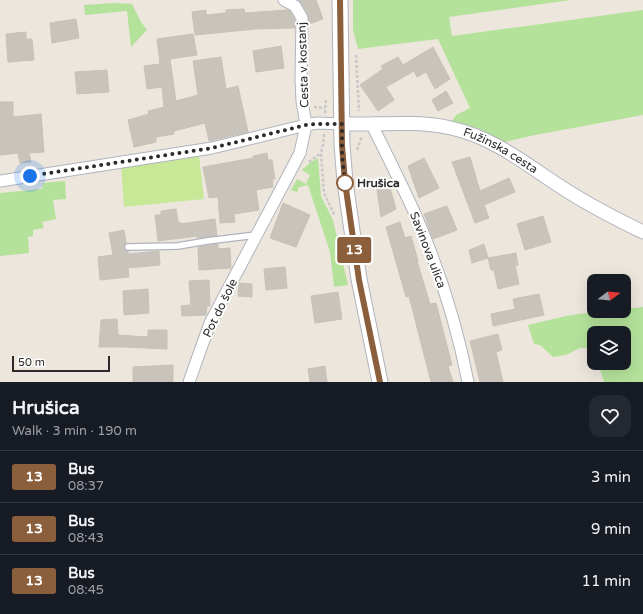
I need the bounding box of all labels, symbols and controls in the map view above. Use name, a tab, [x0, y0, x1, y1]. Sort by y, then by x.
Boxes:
street label: Cesta v kostanj	[295, 22, 311, 108]
street label: Fužinska cesta	[462, 125, 540, 176]
your location	[20, 166, 40, 186]
marker: Hrušica	[336, 174, 354, 192]
place label: Hrušica	[357, 176, 400, 190]
street label: Savinova ulica	[407, 210, 449, 290]
line badge: 13	[336, 237, 372, 263]
text: 13	[345, 241, 363, 258]
north arrow	[587, 274, 631, 318]
map controls	[587, 274, 631, 370]
street label: Pot do šole	[200, 276, 240, 340]
button: layers	[587, 326, 631, 370]
scale bar	[12, 354, 110, 373]
text: 50 m	[18, 356, 45, 369]
button: heart	[589, 395, 631, 437]
text: Hrušica	[12, 397, 80, 419]
text: Walk · 3 min · 190 m	[12, 423, 137, 439]
text: Bus	[68, 460, 95, 478]
text: 13	[25, 468, 43, 485]
text: 3 min	[591, 468, 631, 486]
text: 08:37	[68, 478, 104, 494]
text: Bus	[68, 512, 95, 530]
text: 13	[25, 520, 43, 537]
text: 9 min	[591, 520, 631, 538]
text: 08:43	[68, 530, 104, 546]
text: Bus	[68, 564, 95, 582]
text: 13	[25, 572, 43, 589]
text: 11 min	[582, 572, 631, 590]
text: 08:45	[68, 582, 104, 598]

